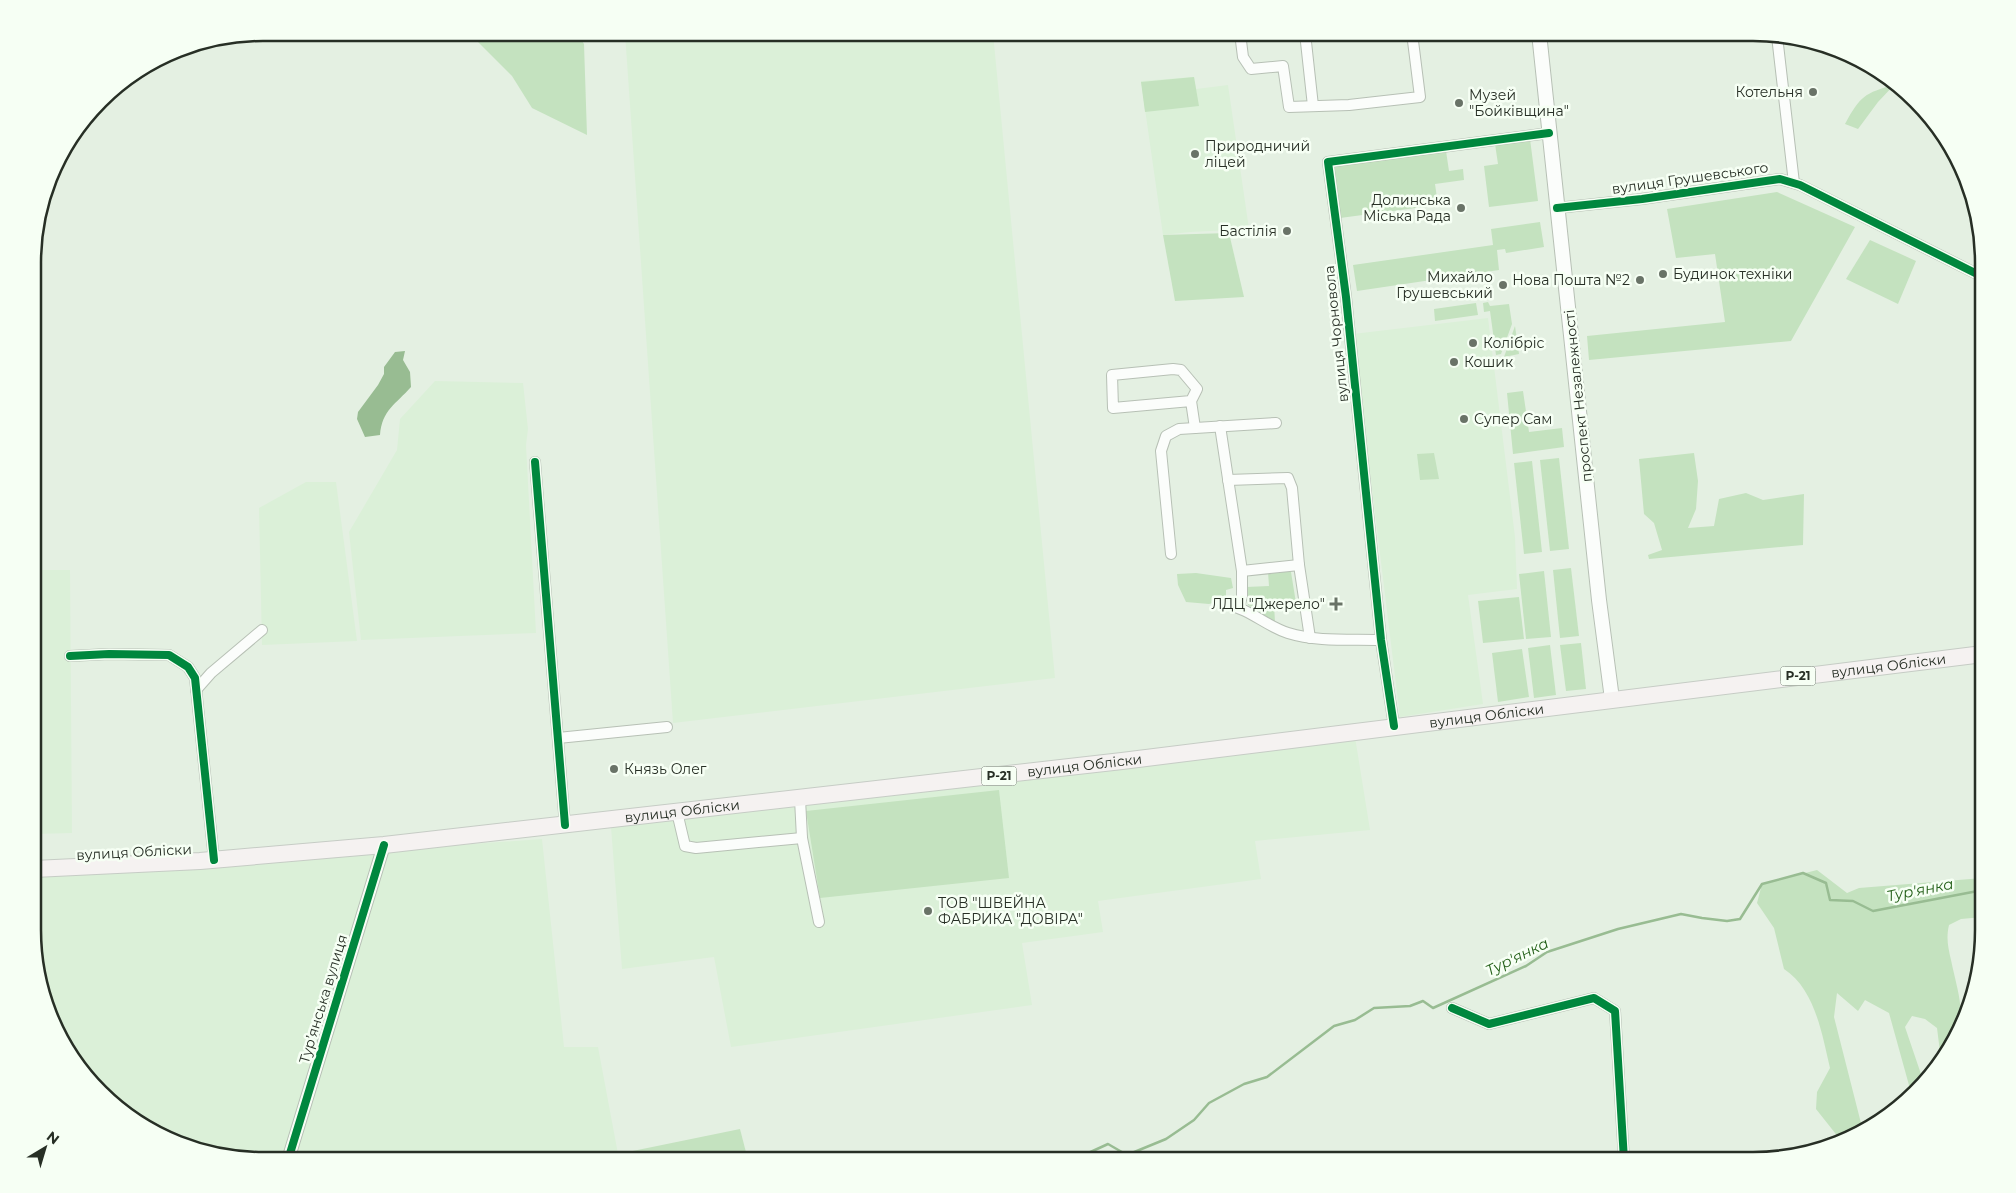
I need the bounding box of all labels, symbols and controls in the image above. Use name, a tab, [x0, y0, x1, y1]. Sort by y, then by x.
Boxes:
place label: Котельня	[1736, 83, 1803, 101]
place label: Музей "Бойківщина"	[1469, 86, 1569, 120]
marker: Котельня	[1807, 86, 1819, 98]
marker: Музей "Бойківщина"	[1453, 97, 1465, 109]
place label: Природничий ліцей	[1205, 137, 1310, 171]
marker: Природничий ліцей	[1189, 148, 1201, 160]
street label: вулиця Грушевського	[1611, 158, 1769, 198]
place label: Долинська Міська Рада	[1363, 191, 1451, 225]
marker: Долинська Міська Рада	[1455, 202, 1467, 214]
place label: Бастілія	[1219, 222, 1277, 240]
marker: Бастілія	[1281, 225, 1293, 237]
street label: вулиця Чорновола	[1320, 265, 1352, 403]
place label: Будинок техніки	[1673, 265, 1792, 283]
place label: Михайло Грушевський	[1396, 268, 1493, 302]
marker: Будинок техніки	[1657, 268, 1669, 280]
place label: Нова Пошта №2	[1512, 271, 1630, 289]
marker: Нова Пошта №2	[1634, 274, 1646, 286]
marker: Михайло Грушевський	[1497, 279, 1509, 291]
street label: проспект Незалежності	[1560, 309, 1596, 483]
place label: Колібріс	[1483, 334, 1545, 352]
marker: Колібріс	[1467, 337, 1479, 349]
place label: Кошик	[1464, 353, 1513, 371]
marker: Кошик	[1448, 356, 1460, 368]
place label: Супер Сам	[1474, 410, 1552, 428]
marker: Супер Сам	[1458, 413, 1470, 425]
place label: ЛДЦ "Джерело"	[1212, 595, 1325, 613]
marker: ЛДЦ "Джерело"	[1329, 597, 1343, 611]
street label: вулиця Обліски	[1830, 650, 1947, 682]
road number: Р-21	[1780, 666, 1816, 686]
street label: вулиця Обліски	[1428, 700, 1545, 732]
street label: вулиця Обліски	[1026, 750, 1143, 781]
place label: Князь Олег	[624, 760, 707, 778]
marker: Князь Олег	[608, 763, 620, 775]
road number: Р-21	[982, 766, 1016, 786]
street label: вулиця Обліски	[624, 796, 741, 827]
street label: вулиця Обліски	[76, 840, 192, 864]
water label: Тур'янка	[1885, 874, 1955, 905]
place label: ТОВ "ШВЕЙНА ФАБРИКА "ДОВІРА"	[938, 894, 1083, 928]
marker: ТОВ "ШВЕЙНА ФАБРИКА "ДОВІРА"	[922, 905, 934, 917]
street label: Турʼянська вулиця	[295, 932, 351, 1066]
water label: Тур'янка	[1482, 933, 1551, 980]
north arrow	[20, 1123, 70, 1173]
text: N	[43, 1127, 63, 1148]

